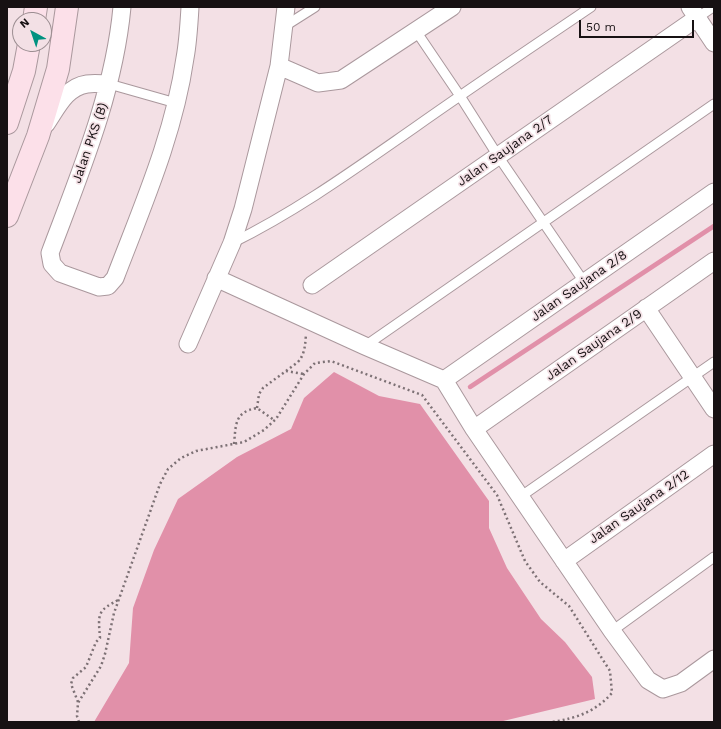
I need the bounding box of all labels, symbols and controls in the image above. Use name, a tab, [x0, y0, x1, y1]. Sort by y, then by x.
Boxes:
north arrow	[12, 12, 52, 52]
scale bar	[581, 12, 696, 38]
text: N	[17, 16, 32, 31]
text: 50 m	[586, 20, 616, 34]
street label: Jalan PKS (B)	[69, 101, 111, 185]
street label: Jalan Saujana 2/7	[454, 112, 556, 190]
street label: Jalan Saujana 2/8	[528, 247, 630, 325]
street label: Jalan Saujana 2/9	[543, 306, 645, 384]
street label: Jalan Saujana 2/12	[586, 467, 692, 547]

